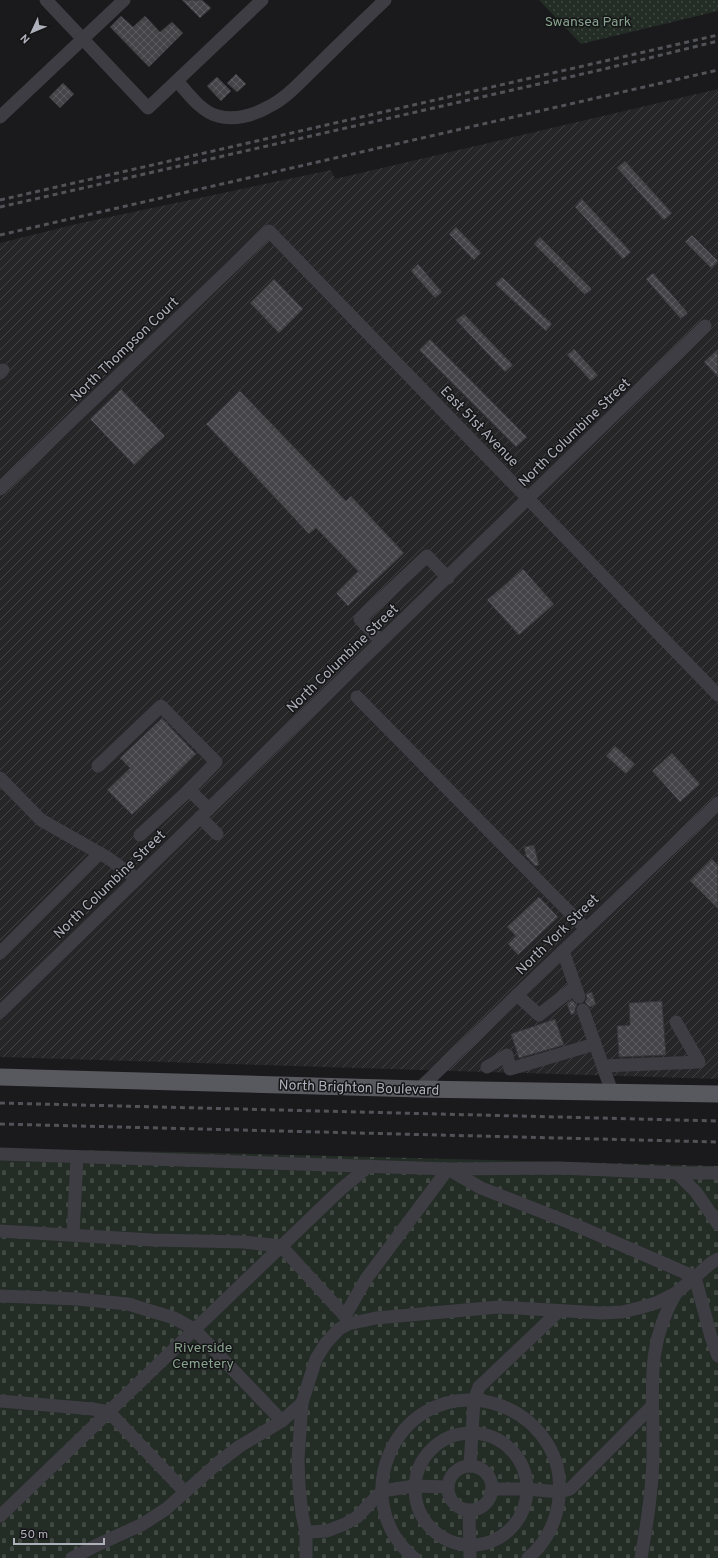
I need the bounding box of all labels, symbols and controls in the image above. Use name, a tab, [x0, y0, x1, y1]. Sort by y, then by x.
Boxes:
north arrow	[12, 12, 52, 52]
park label: Swansea Park	[545, 14, 631, 31]
text: N	[18, 31, 33, 46]
street label: North Thompson Court	[67, 294, 183, 406]
street label: North Columbine Street	[516, 375, 634, 491]
street label: East 51st Avenue	[436, 383, 522, 471]
street label: North Columbine Street	[284, 601, 402, 717]
street label: North Columbine Street	[51, 827, 169, 943]
street label: North York Street	[513, 891, 603, 979]
street label: North Brighton Boulevard	[278, 1077, 439, 1100]
park label: Riverside Cemetery	[172, 1340, 234, 1373]
scale bar	[14, 1520, 104, 1546]
text: 50 m	[20, 1527, 48, 1543]

